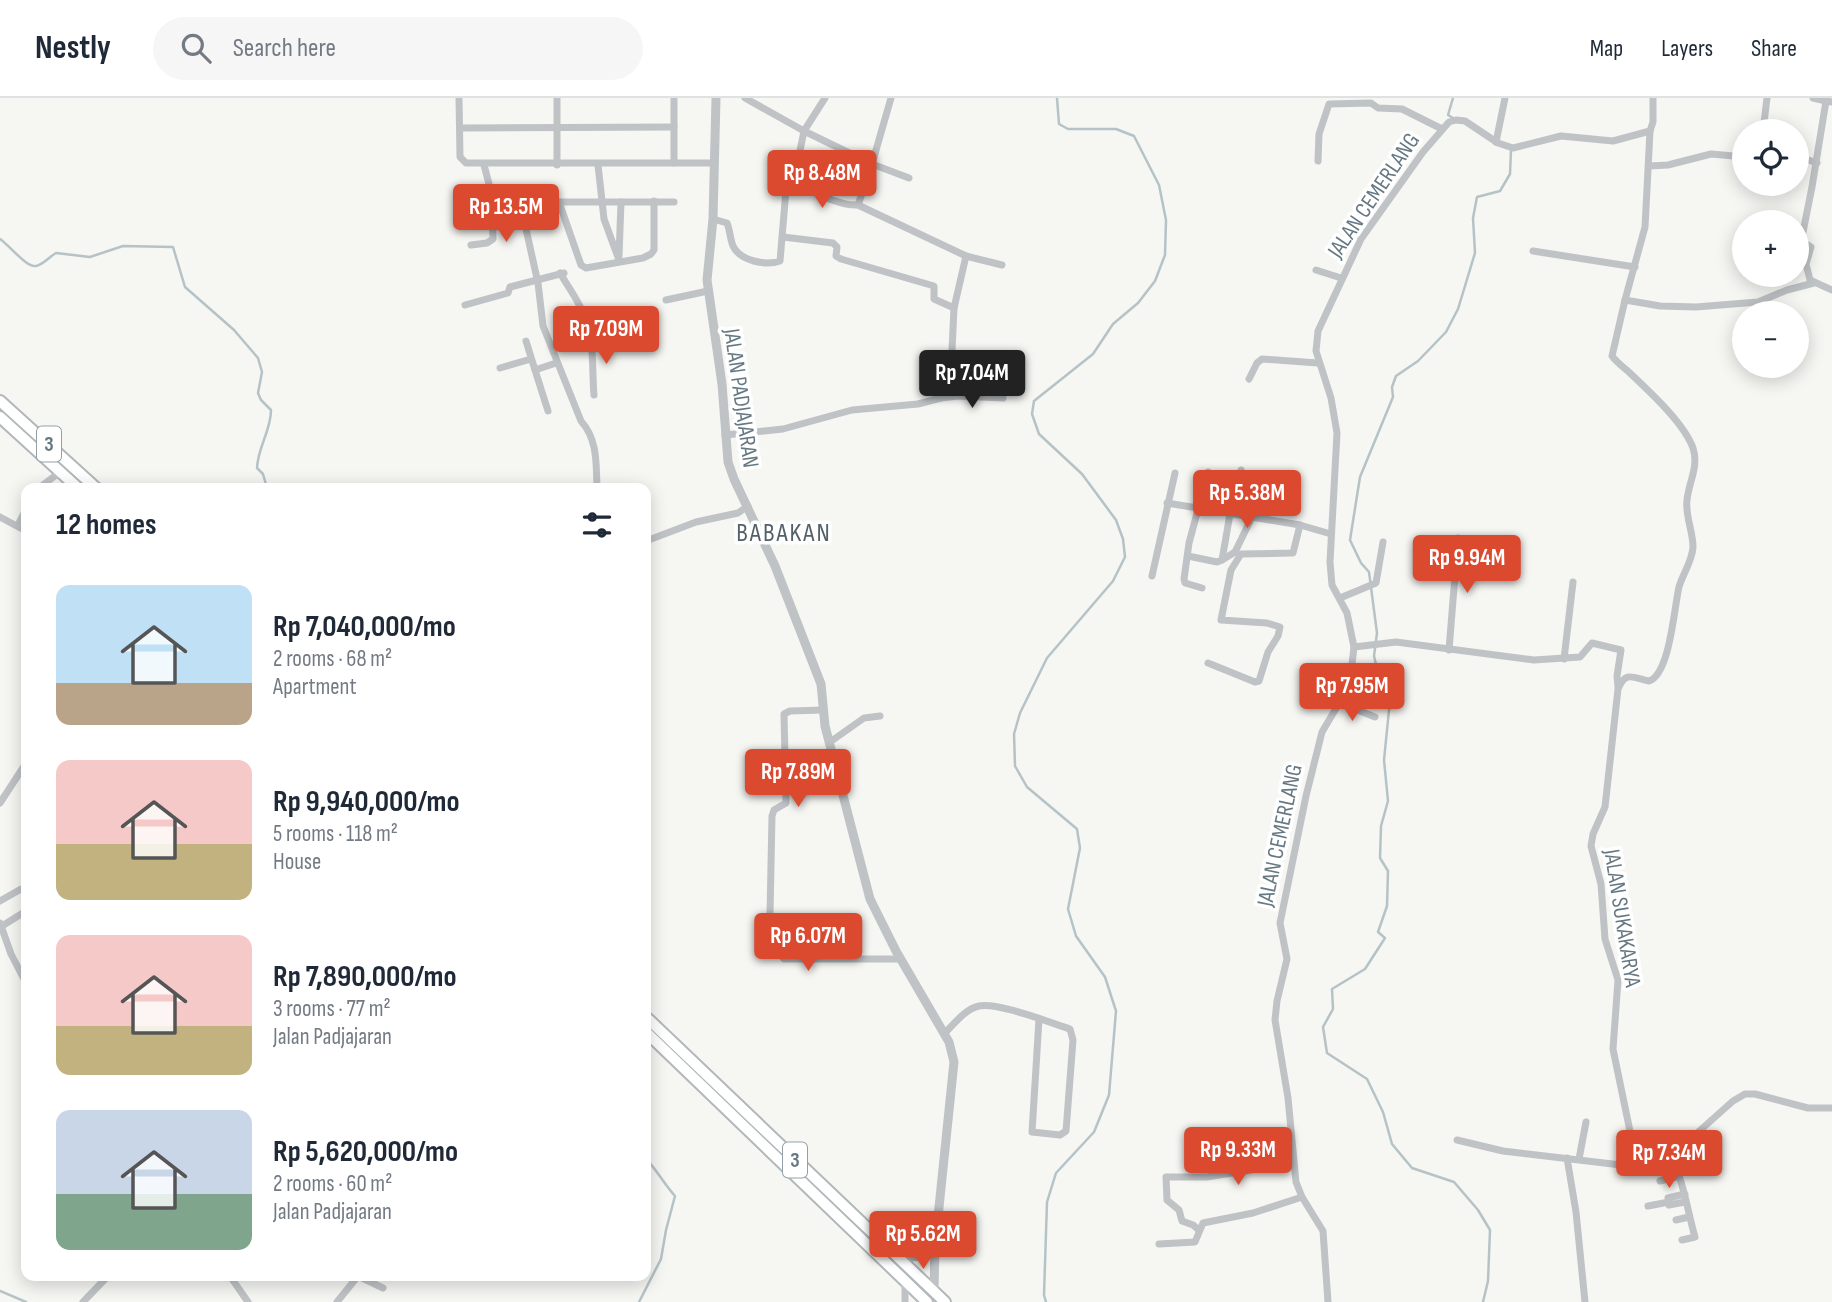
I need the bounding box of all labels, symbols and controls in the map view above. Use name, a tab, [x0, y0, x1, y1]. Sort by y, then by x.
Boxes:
search box	[153, 17, 643, 80]
text: Nestly	[35, 28, 111, 68]
icon: search	[177, 29, 215, 67]
text: Search here	[233, 33, 336, 64]
text: Map	[1590, 34, 1623, 63]
text: Layers	[1661, 34, 1713, 63]
text: Share	[1751, 34, 1797, 63]
map controls	[1732, 119, 1809, 378]
button: locate	[1732, 119, 1809, 196]
street label: JALAN CEMERLANG	[1321, 128, 1426, 264]
pin: Rp 8.48M	[750, 150, 894, 210]
text: Rp 8.48M	[783, 159, 861, 187]
pin: Rp 13.5M	[434, 184, 578, 244]
text: Rp 13.5M	[469, 193, 543, 221]
button: +	[1732, 210, 1809, 287]
button: −	[1732, 301, 1809, 378]
pin: Rp 7.09M	[534, 306, 678, 366]
text: Rp 7.09M	[569, 315, 643, 343]
street label: JALAN PADJAJARAN	[717, 326, 765, 470]
pin: Rp 7.04M	[900, 350, 1044, 410]
text: Rp 7.04M	[935, 359, 1009, 387]
road number: 3	[37, 426, 61, 462]
pin: Rp 5.38M	[1175, 470, 1319, 530]
text: Rp 5.38M	[1209, 479, 1285, 507]
icon: filters	[578, 506, 616, 544]
text: 12 homes	[56, 507, 157, 543]
district label: BABAKAN	[736, 518, 832, 549]
pin: Rp 9.94M	[1395, 536, 1539, 595]
text: Rp 9.94M	[1429, 544, 1505, 572]
text: Rp 7,040,000/mo	[273, 609, 456, 645]
icon: home	[112, 613, 196, 697]
text: 2 rooms · 68 m²	[273, 645, 392, 673]
pin: Rp 7.95M	[1280, 664, 1424, 723]
text: Rp 7.95M	[1315, 672, 1389, 700]
text: Apartment	[273, 673, 357, 701]
pin: Rp 7.89M	[726, 750, 870, 809]
text: Rp 7.89M	[761, 758, 835, 786]
street label: JALAN CEMERLANG	[1251, 761, 1309, 910]
text: Rp 9,940,000/mo	[273, 784, 459, 820]
icon: home	[112, 788, 196, 872]
text: 5 rooms · 118 m²	[273, 820, 398, 848]
street label: JALAN SUKAKARYA	[1597, 846, 1647, 989]
text: House	[273, 848, 321, 876]
pin: Rp 6.07M	[736, 914, 880, 973]
text: Rp 6.07M	[770, 922, 846, 950]
text: Rp 7,890,000/mo	[273, 959, 456, 995]
icon: home	[112, 963, 196, 1047]
text: 3 rooms · 77 m²	[273, 995, 391, 1023]
text: Jalan Padjajaran	[273, 1023, 392, 1051]
pin: Rp 9.33M	[1166, 1128, 1310, 1187]
pin: Rp 7.34M	[1597, 1130, 1741, 1190]
text: Rp 5,620,000/mo	[273, 1134, 458, 1170]
text: Rp 9.33M	[1200, 1136, 1276, 1164]
icon: home	[112, 1138, 196, 1222]
text: Rp 7.34M	[1632, 1139, 1706, 1167]
road number: 3	[783, 1142, 807, 1178]
text: 2 rooms · 60 m²	[273, 1170, 392, 1198]
text: Jalan Padjajaran	[273, 1198, 392, 1226]
pin: Rp 5.62M	[851, 1212, 995, 1271]
text: Rp 5.62M	[885, 1220, 961, 1248]

